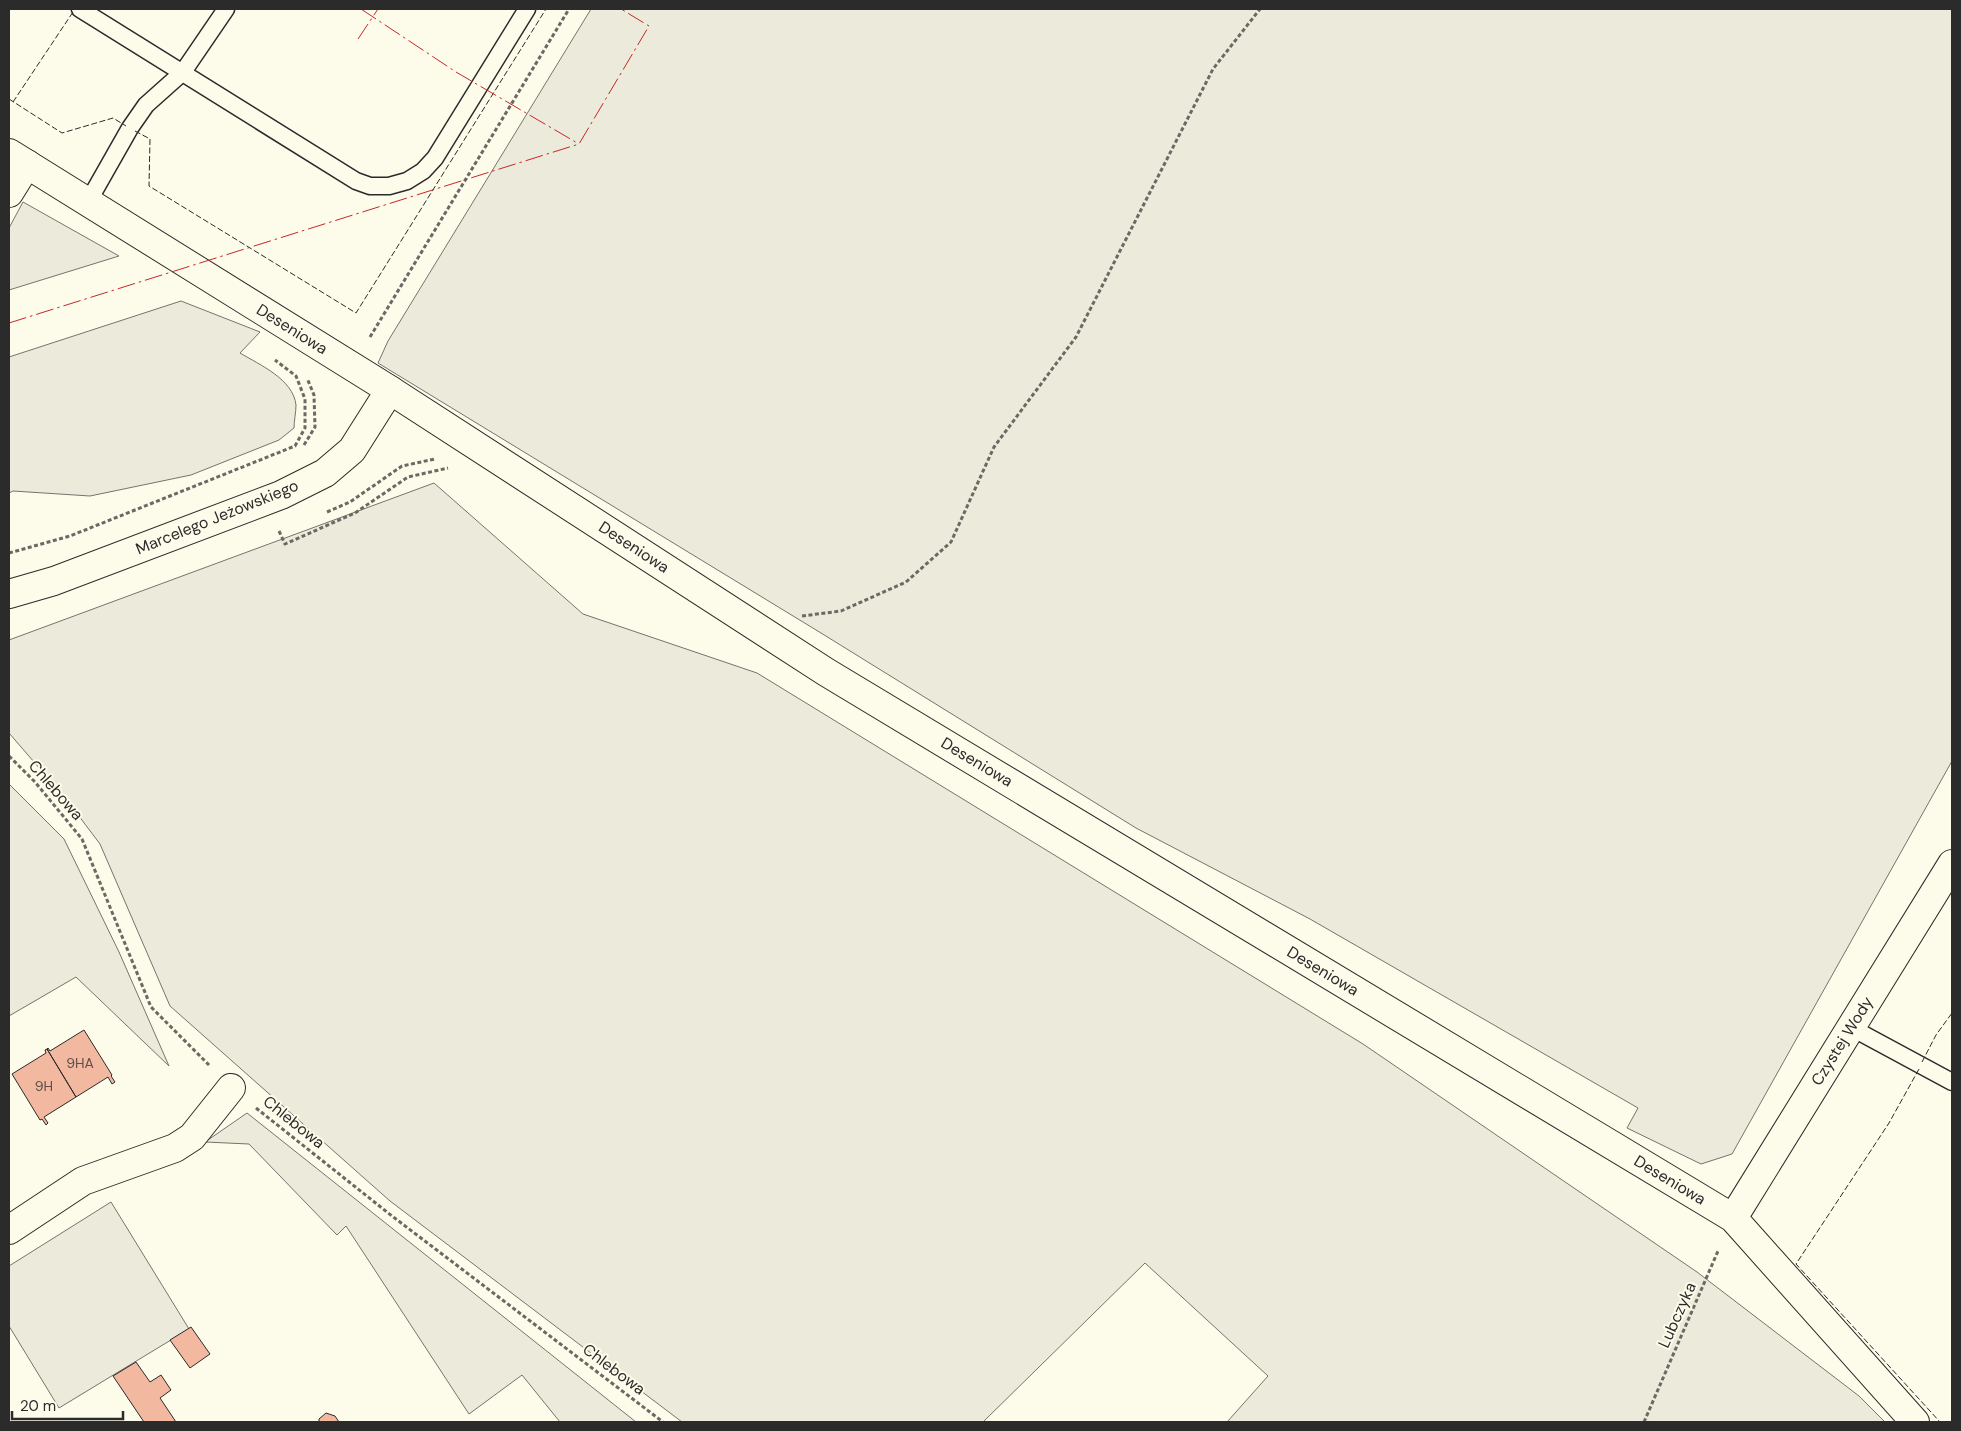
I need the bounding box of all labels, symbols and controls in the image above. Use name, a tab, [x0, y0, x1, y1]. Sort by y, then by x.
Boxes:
street label: Deseniowa	[252, 299, 332, 359]
street label: Marcelego Jeżowskiego	[132, 475, 302, 559]
street label: Deseniowa	[595, 516, 673, 578]
street label: Deseniowa	[937, 732, 1017, 792]
street label: Chlebowa	[24, 756, 88, 824]
street label: Deseniowa	[1283, 941, 1363, 1001]
street label: Czystej Wody	[1806, 992, 1878, 1090]
house number: 9HA	[66, 1054, 94, 1072]
house number: 9H	[35, 1077, 53, 1095]
street label: Chlebowa	[259, 1091, 329, 1153]
street label: Deseniowa	[1630, 1150, 1710, 1210]
street label: Lubczyka	[1653, 1279, 1701, 1351]
street label: Chlebowa	[578, 1339, 650, 1399]
scale bar	[12, 1388, 124, 1420]
text: 20 m	[20, 1396, 56, 1416]

